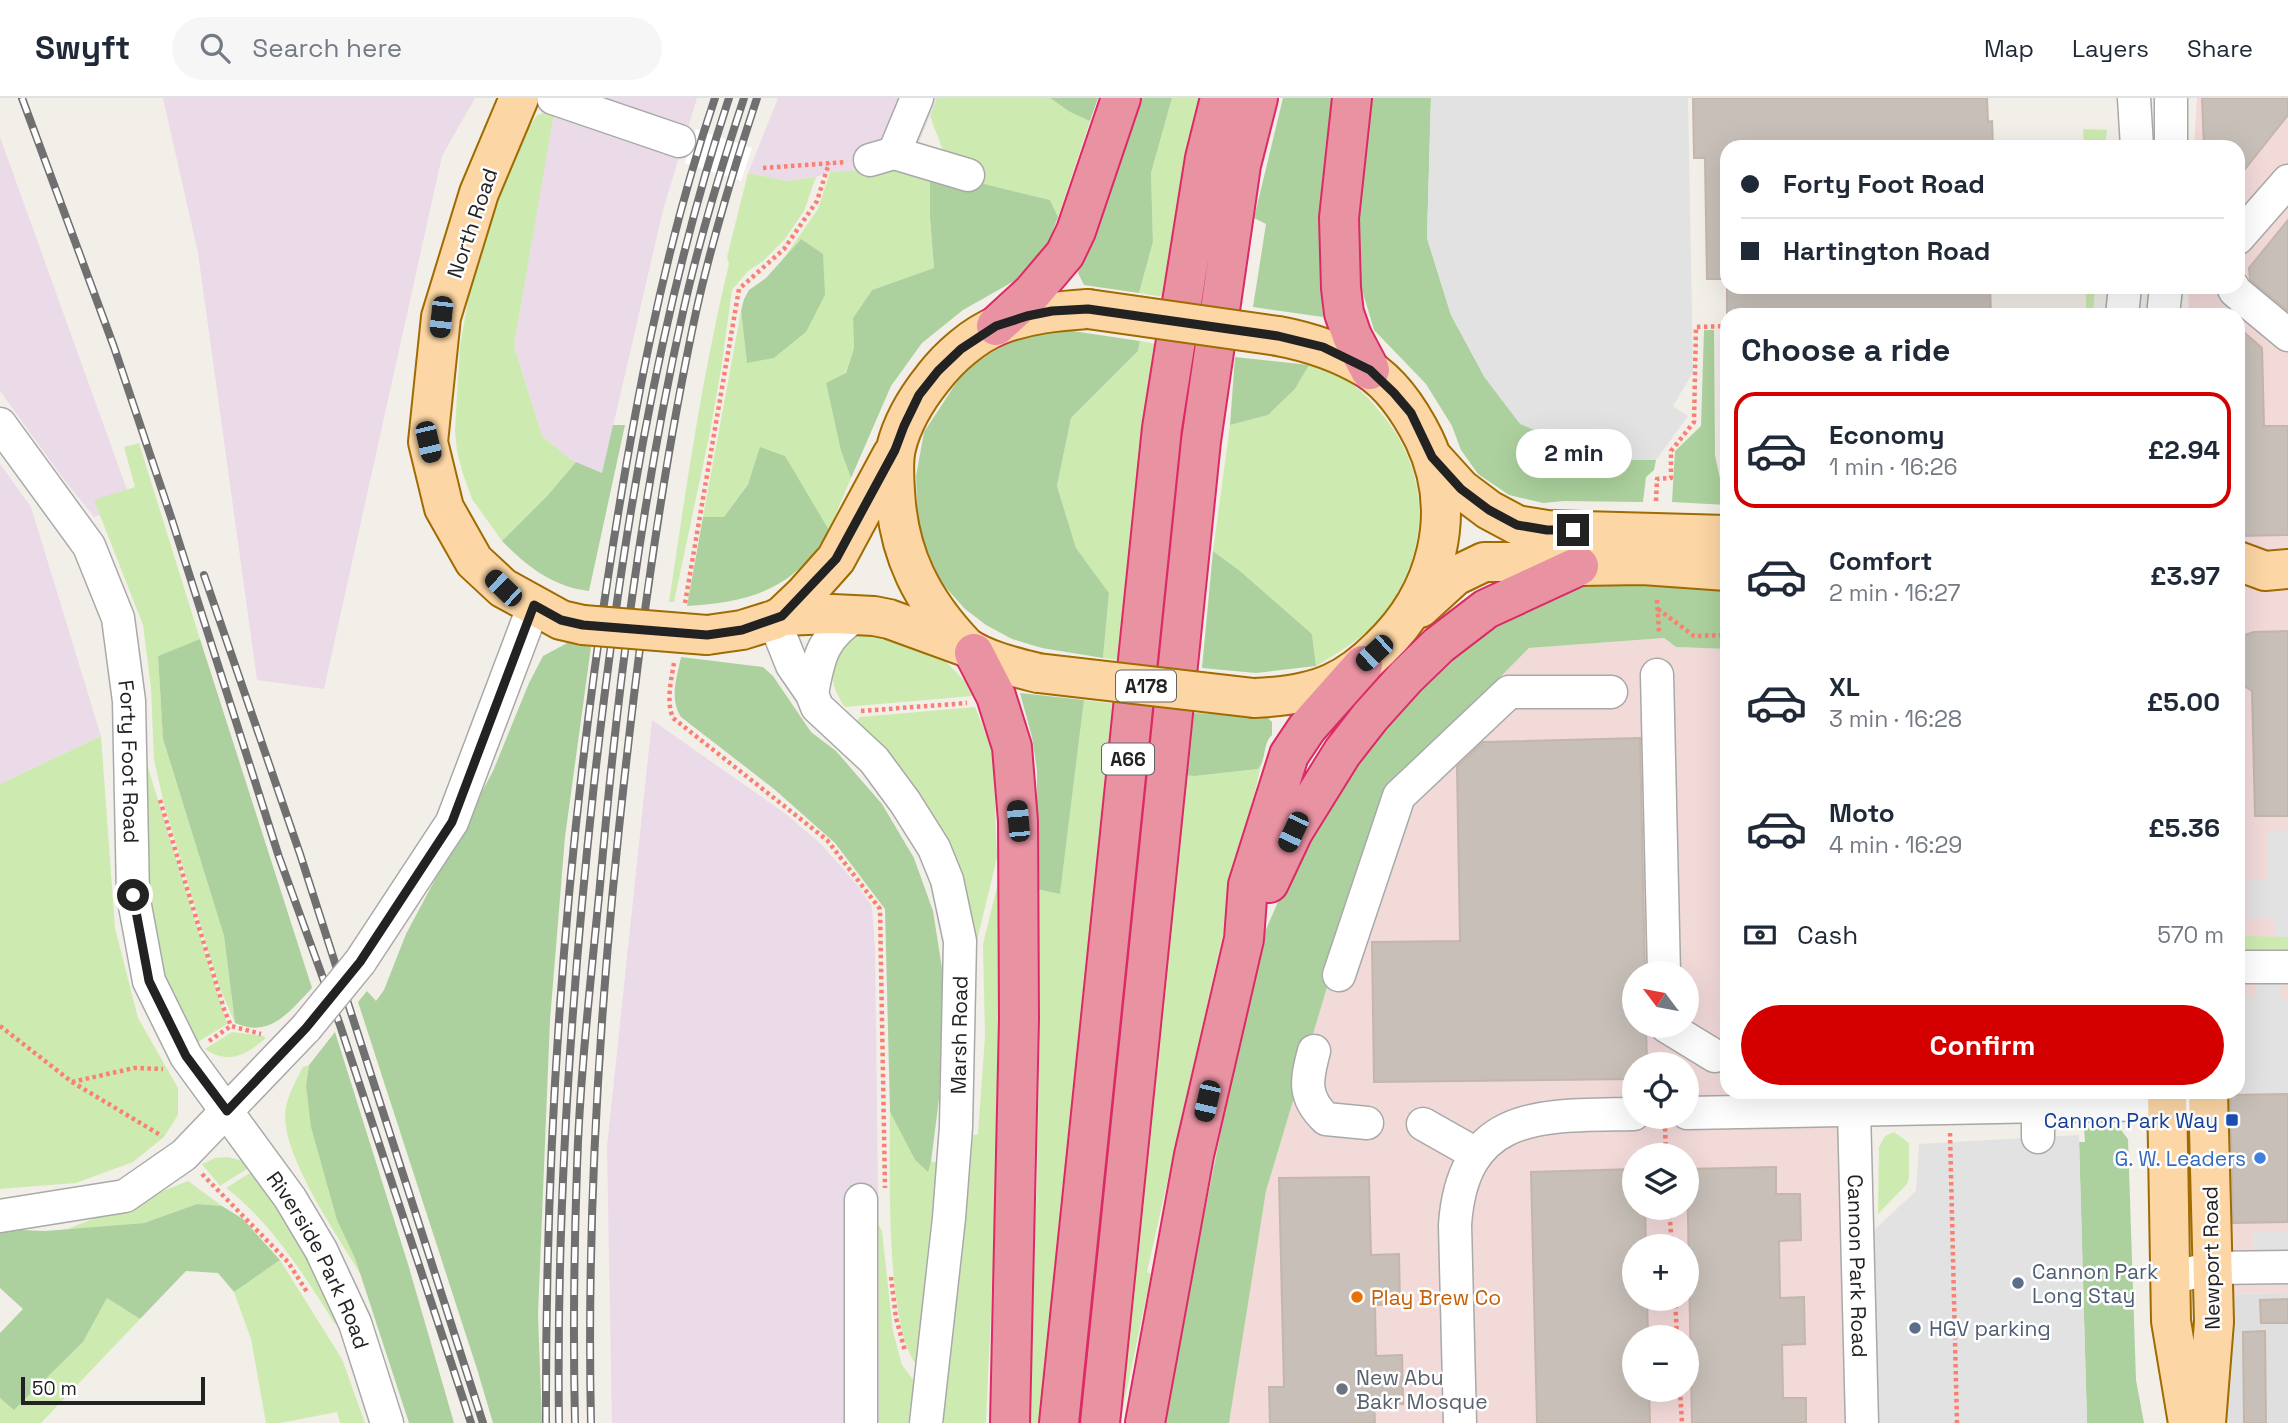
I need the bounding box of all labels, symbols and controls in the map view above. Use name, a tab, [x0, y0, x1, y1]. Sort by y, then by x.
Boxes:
search box	[172, 17, 662, 80]
text: Swyft	[35, 27, 130, 69]
icon: search	[196, 29, 234, 67]
text: Search here	[252, 31, 402, 65]
text: Map	[1984, 33, 2034, 64]
text: Layers	[2072, 33, 2149, 64]
text: Share	[2187, 33, 2253, 64]
street label: North Road	[441, 165, 503, 281]
text: Forty Foot Road	[1783, 167, 1985, 201]
text: Hartington Road	[1783, 234, 1990, 268]
car	[429, 295, 454, 339]
text: Choose a ride	[1741, 330, 1951, 370]
text: Economy	[1829, 418, 1945, 452]
car	[414, 419, 443, 465]
icon: car	[1745, 419, 1808, 482]
callout: 2 min	[1515, 428, 1631, 478]
text: £2.94	[2148, 433, 2220, 467]
text: 2 min	[1544, 438, 1604, 468]
text: 1 min · 16:26	[1829, 452, 1958, 482]
route end	[1557, 514, 1589, 546]
text: Comfort	[1829, 544, 1932, 578]
icon: car	[1745, 545, 1808, 608]
text: £3.97	[2150, 559, 2220, 593]
car	[481, 566, 526, 610]
text: 2 min · 16:27	[1829, 578, 1961, 608]
car	[1352, 631, 1397, 675]
road number: A178	[1116, 670, 1176, 702]
text: XL	[1829, 670, 1860, 704]
icon: car	[1745, 671, 1808, 734]
street label: Forty Foot Road	[113, 678, 145, 844]
text: £5.00	[2147, 685, 2220, 719]
text: 3 min · 16:28	[1829, 704, 1962, 734]
road number: A66	[1102, 744, 1154, 774]
text: Moto	[1829, 796, 1895, 830]
icon: car	[1745, 797, 1808, 860]
car	[1006, 799, 1031, 843]
car	[1275, 809, 1312, 855]
text: £5.36	[2148, 811, 2220, 845]
text: 4 min · 16:29	[1829, 830, 1962, 860]
route start	[117, 879, 149, 911]
icon: cash	[1741, 916, 1779, 954]
text: Cash	[1797, 918, 1858, 952]
text: 570 m	[2157, 920, 2224, 950]
north arrow	[1622, 961, 1699, 1038]
map controls	[1622, 961, 1699, 1402]
street label: Marsh Road	[944, 975, 974, 1095]
button: Confirm	[1741, 1005, 2224, 1085]
button: locate	[1622, 1052, 1699, 1129]
car	[1193, 1078, 1222, 1124]
place label: Cannon Park Way	[2044, 1107, 2218, 1134]
marker: Cannon Park Way	[2224, 1112, 2240, 1128]
button: layers	[1622, 1143, 1699, 1220]
place label: G. W. Leaders	[2114, 1145, 2246, 1172]
marker: G. W. Leaders	[2252, 1150, 2268, 1166]
street label: Riverside Park Road	[261, 1165, 376, 1352]
street label: Cannon Park Road	[1842, 1174, 1874, 1358]
street label: Newport Road	[2196, 1186, 2226, 1330]
button: +	[1622, 1234, 1699, 1311]
place label: Cannon Park Long Stay	[2032, 1258, 2158, 1309]
marker: Cannon Park Long Stay	[2010, 1275, 2026, 1291]
place label: Play Brew Co	[1371, 1284, 1501, 1311]
marker: Play Brew Co	[1349, 1289, 1365, 1305]
place label: HGV parking	[1929, 1315, 2051, 1342]
marker: HGV parking	[1907, 1320, 1923, 1336]
button: −	[1622, 1325, 1699, 1402]
place label: New Abu Bakr Mosque	[1356, 1364, 1488, 1415]
scale bar	[21, 1374, 205, 1406]
text: 50 m	[32, 1376, 77, 1401]
marker: New Abu Bakr Mosque	[1334, 1381, 1350, 1397]

